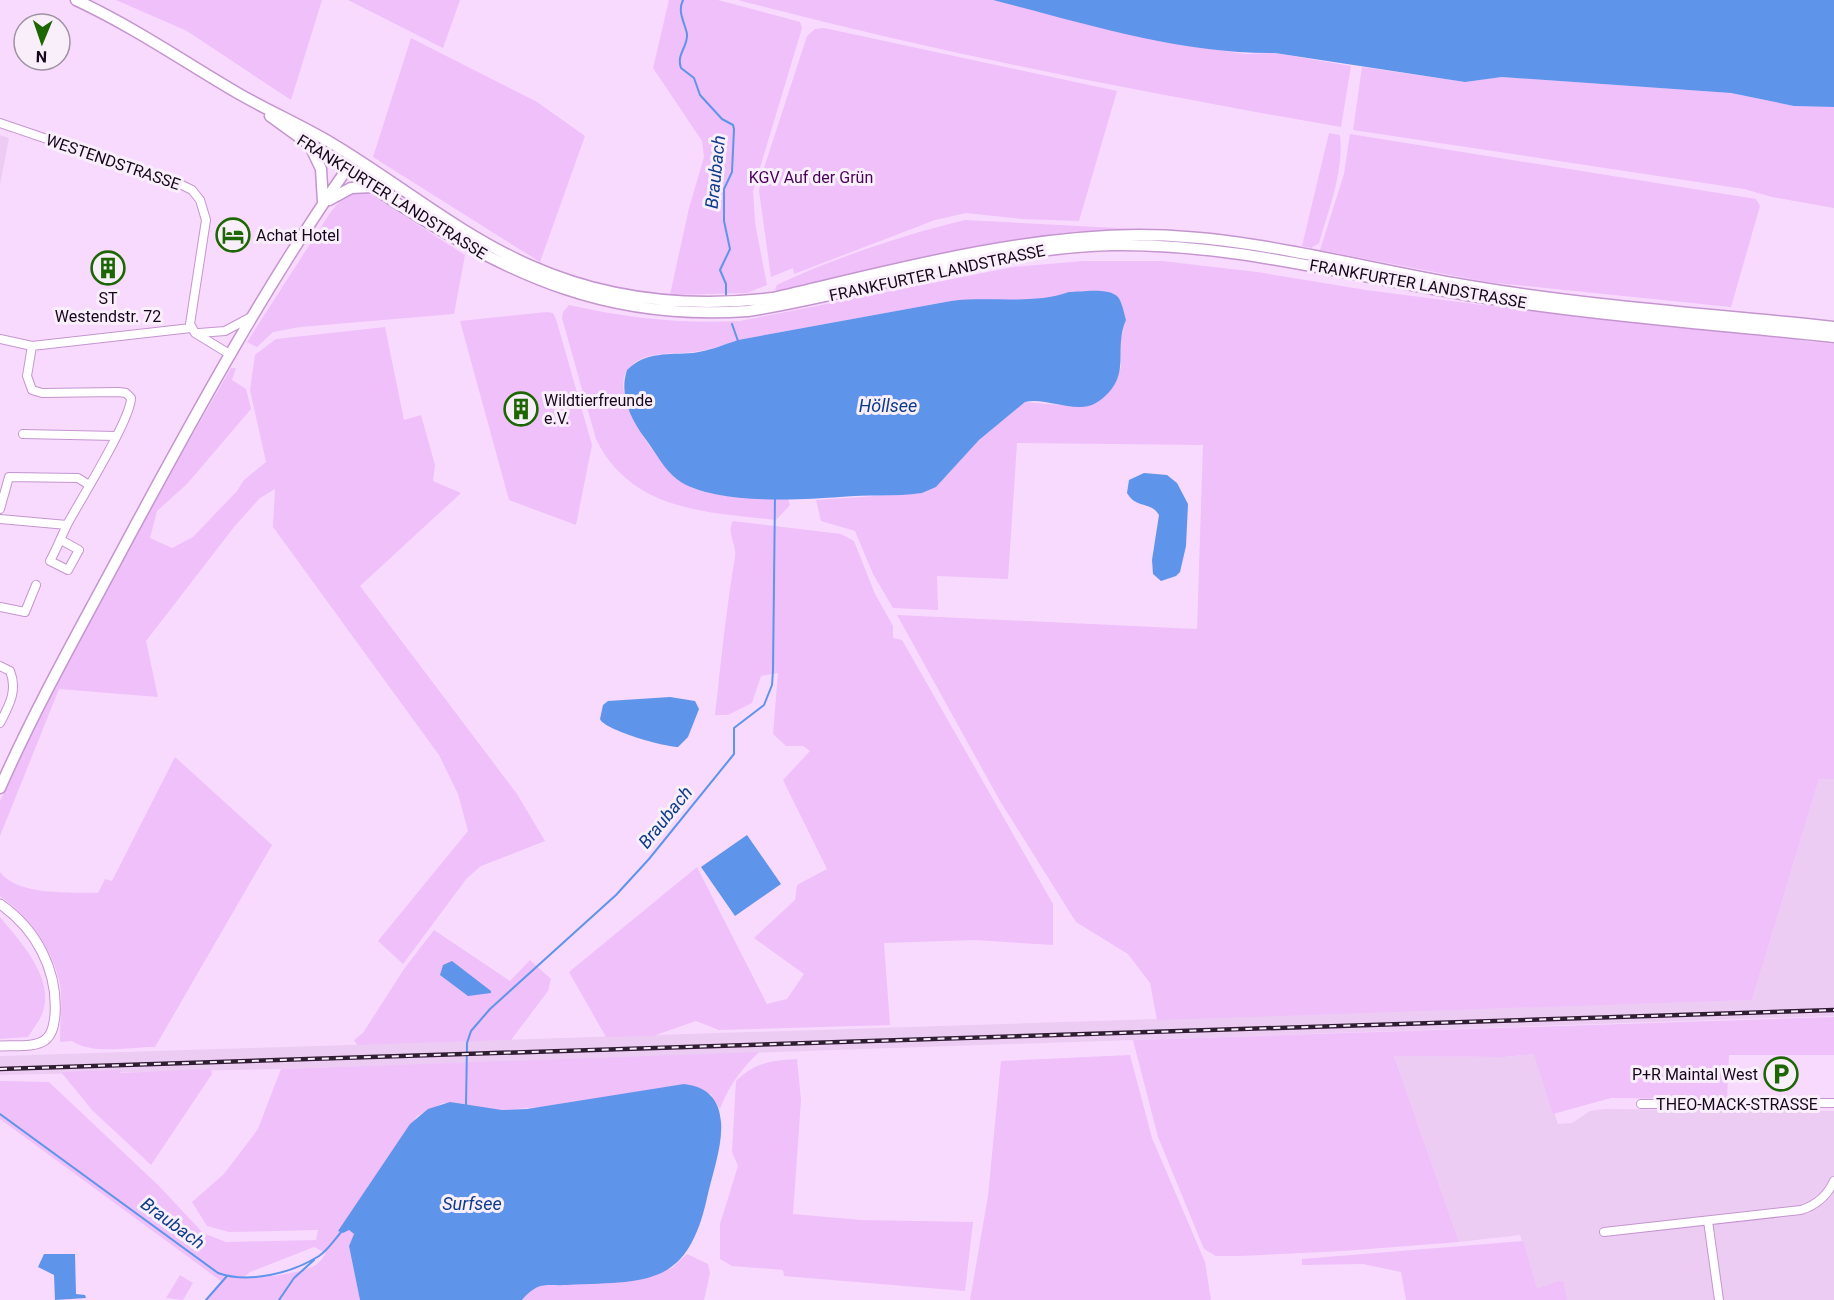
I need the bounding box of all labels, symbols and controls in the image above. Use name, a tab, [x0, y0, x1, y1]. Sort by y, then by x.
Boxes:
north arrow	[12, 12, 72, 72]
text: N	[36, 47, 47, 66]
street label: WESTENDSTRASSE	[43, 130, 183, 194]
street label: FRANKFURTER LANDSTRASSE	[294, 131, 490, 263]
water label: Braubach	[701, 134, 729, 210]
park label: KGV Auf der Grün	[749, 168, 873, 187]
hotel icon: Achat Hotel	[215, 217, 251, 253]
place label: Achat Hotel	[256, 226, 340, 245]
street label: FRANKFURTER LANDSTRASSE	[827, 241, 1047, 305]
building icon: ST Westendstr. 72	[90, 250, 126, 286]
street label: FRANKFURTER LANDSTRASSE	[1308, 256, 1528, 312]
place label: ST Westendstr. 72	[55, 289, 161, 326]
building icon: Wildtierfreunde e.V.	[503, 391, 539, 427]
place label: Wildtierfreunde e.V.	[544, 391, 653, 428]
water label: Höllsee	[859, 395, 917, 416]
water label: Braubach	[634, 782, 696, 852]
parking icon: P+R Maintal West	[1763, 1056, 1799, 1092]
place label: P+R Maintal West	[1632, 1065, 1758, 1084]
street label: THEO-MACK-STRASSE	[1656, 1095, 1818, 1114]
water label: Braubach	[137, 1193, 209, 1253]
water label: Surfsee	[442, 1193, 502, 1214]

